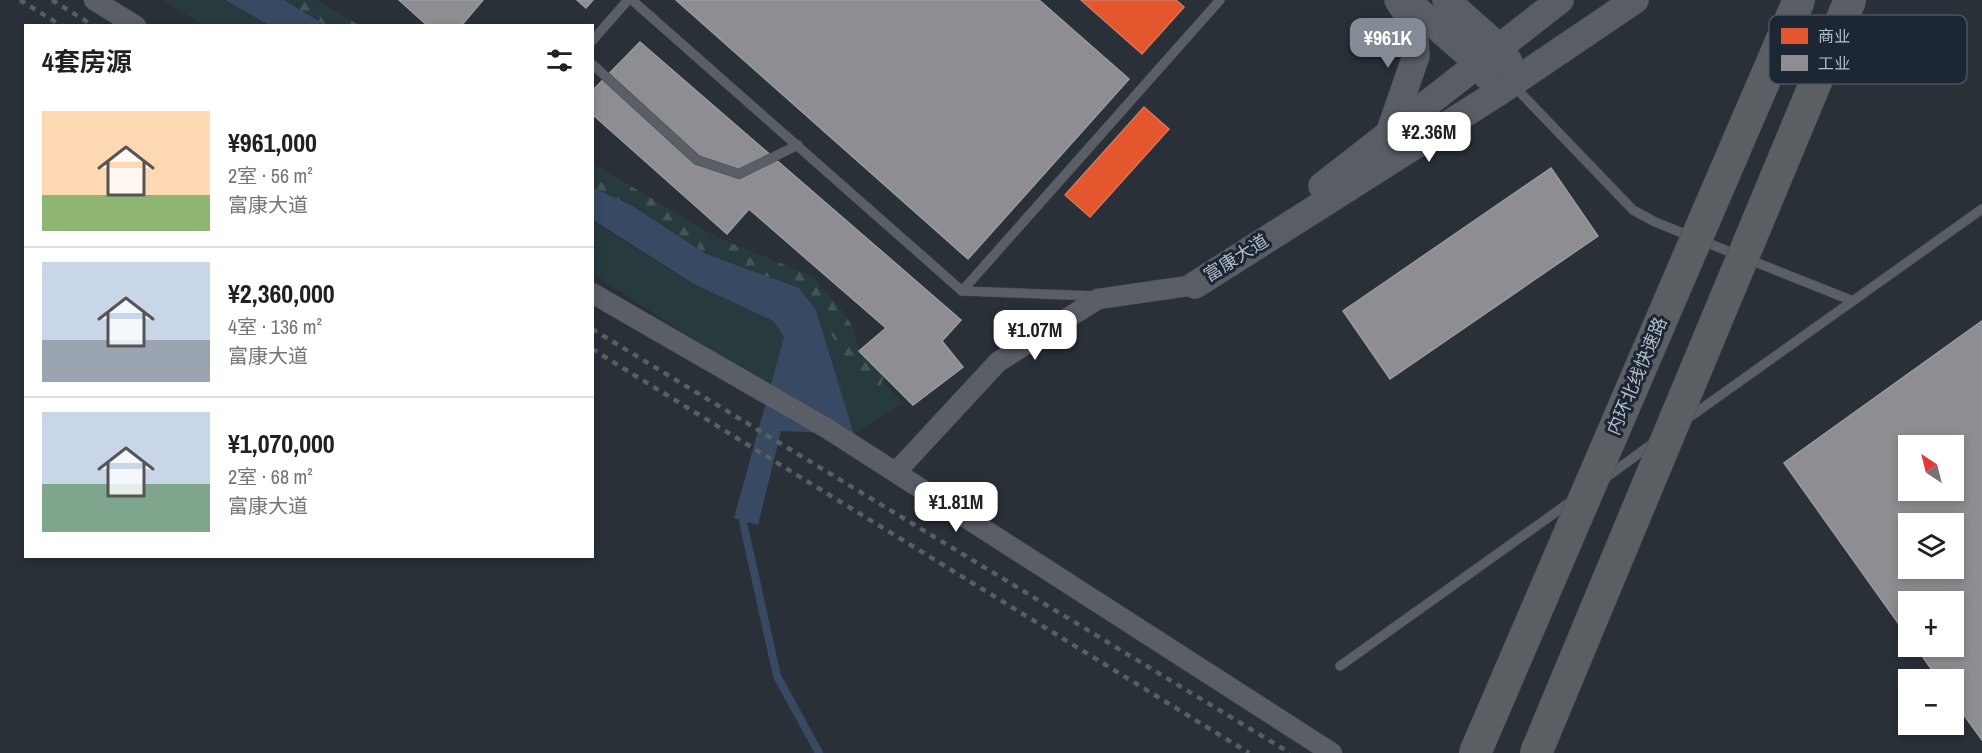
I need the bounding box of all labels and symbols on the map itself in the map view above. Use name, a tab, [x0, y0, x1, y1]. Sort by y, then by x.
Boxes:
legend	[1769, 15, 1967, 84]
pin: ¥961K	[1346, 18, 1430, 69]
text: 商业	[1818, 25, 1850, 47]
text: 工业	[1818, 52, 1850, 74]
pin: ¥2.36M	[1380, 112, 1478, 163]
street label: 富康大道	[1199, 228, 1273, 287]
pin: ¥1.07M	[986, 310, 1084, 361]
street label: 内环北线快速路	[1600, 313, 1673, 439]
north arrow	[1898, 435, 1964, 501]
pin: ¥1.81M	[907, 482, 1005, 533]

